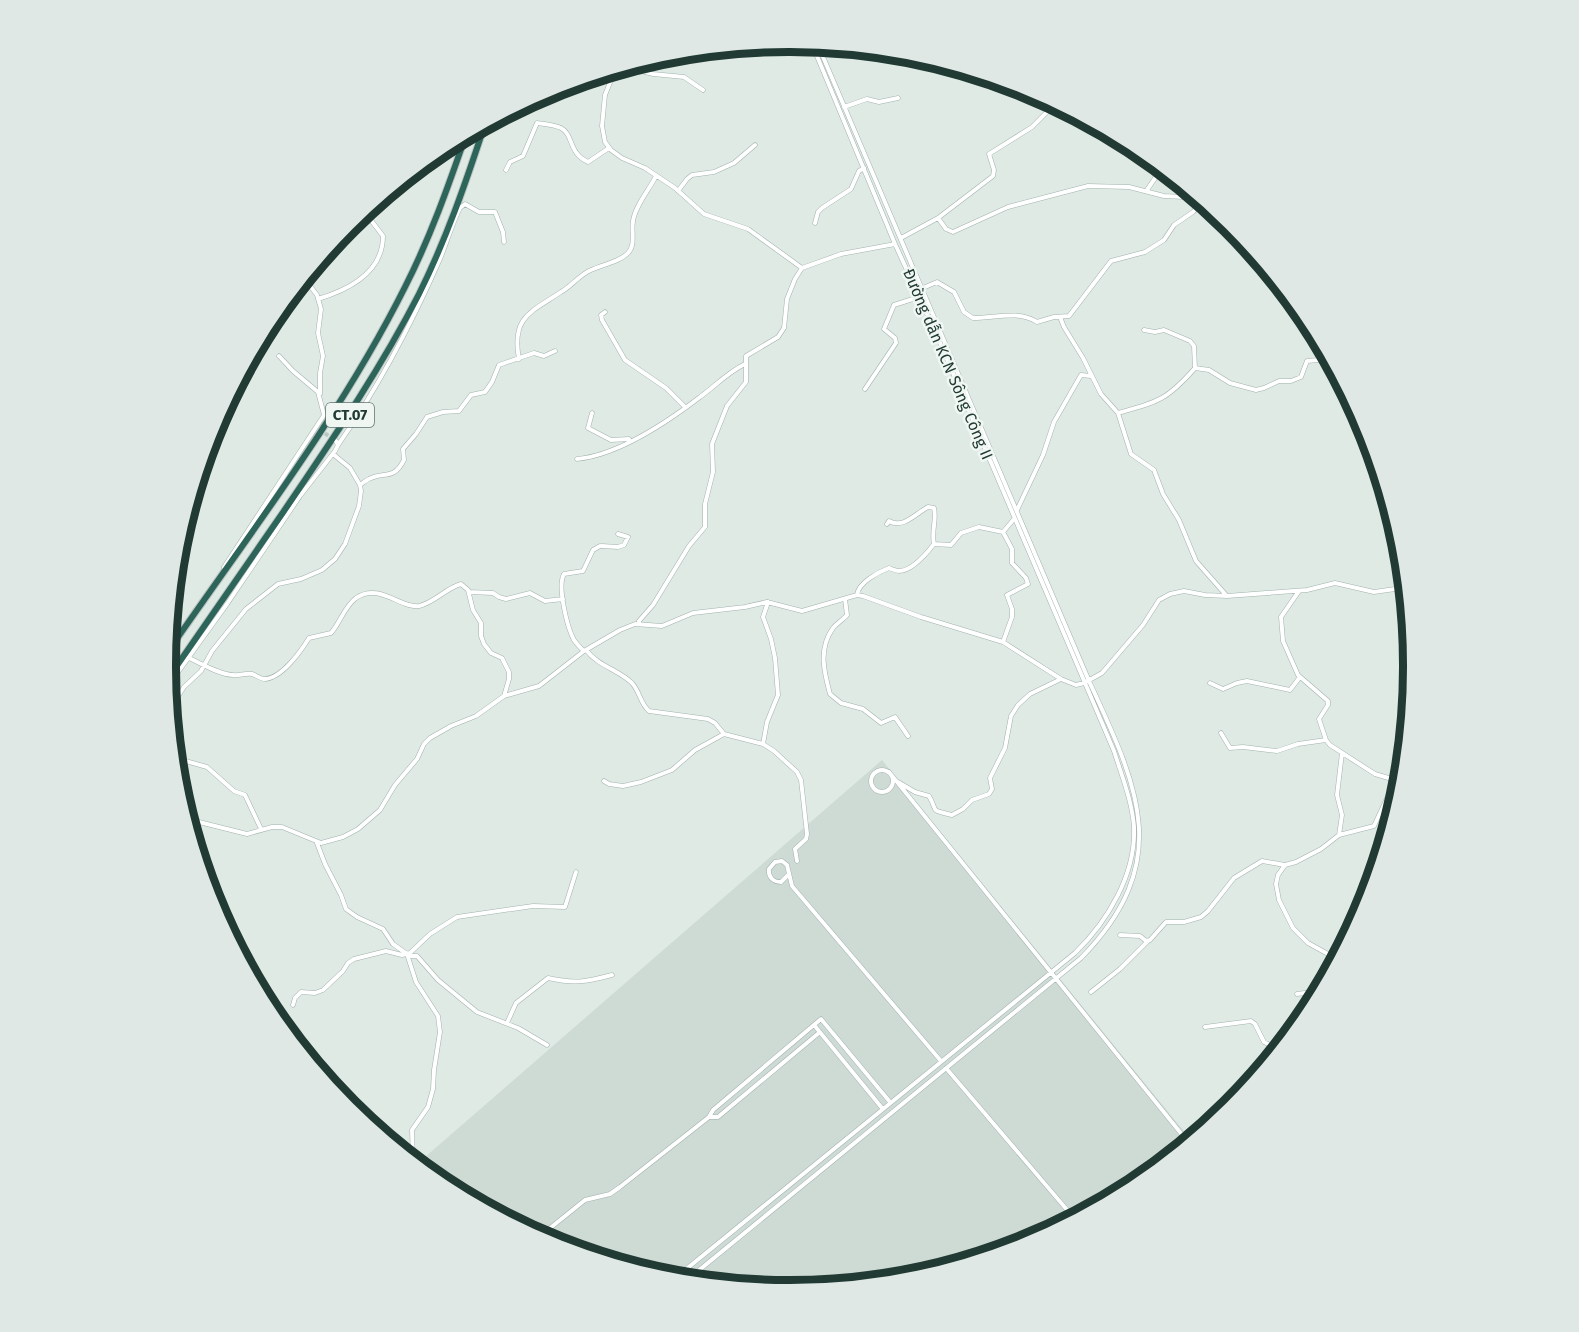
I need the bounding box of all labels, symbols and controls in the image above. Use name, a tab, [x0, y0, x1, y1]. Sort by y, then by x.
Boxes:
street label: Đường dẫn KCN Sông Công II	[899, 266, 997, 462]
road number: CT.07	[326, 403, 374, 427]

